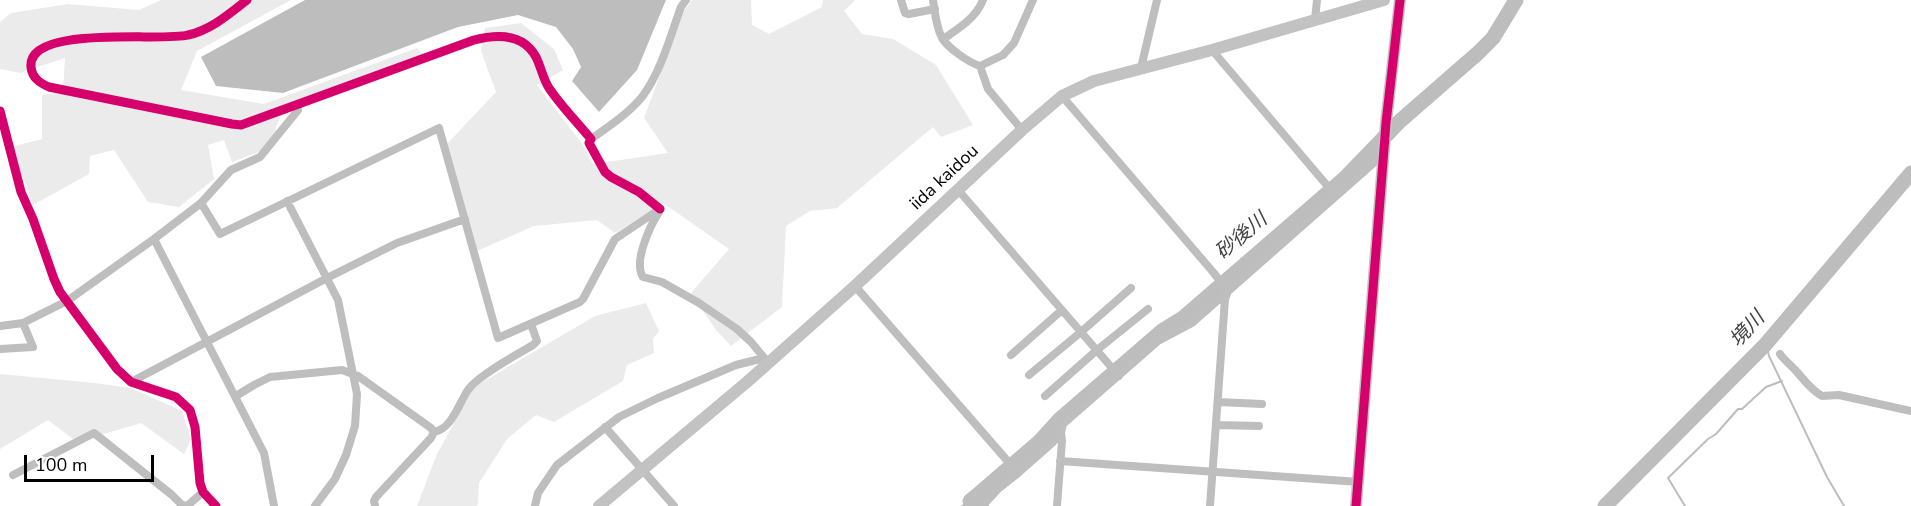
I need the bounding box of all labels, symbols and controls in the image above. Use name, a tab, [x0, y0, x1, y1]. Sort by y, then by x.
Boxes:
street label: iida kaidou	[906, 141, 984, 215]
water label: 砂後川	[1211, 209, 1273, 265]
water label: 境川	[1726, 307, 1770, 353]
scale bar	[27, 443, 158, 481]
text: 100 m	[35, 453, 87, 477]

